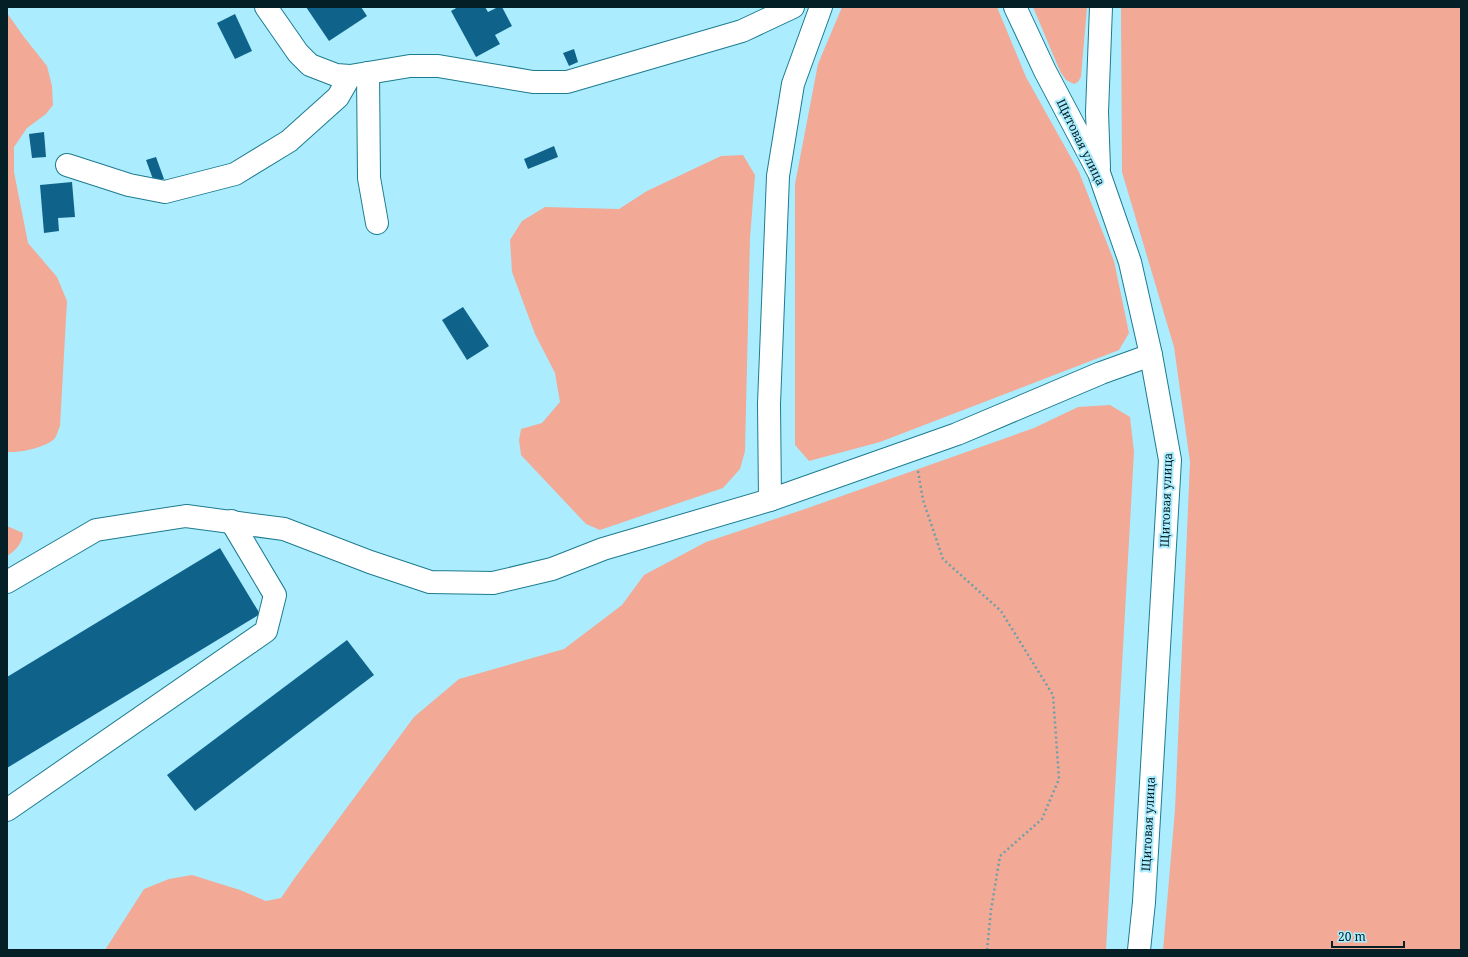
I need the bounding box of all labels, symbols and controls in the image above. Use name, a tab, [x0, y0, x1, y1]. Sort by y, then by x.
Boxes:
street label: Щитовая улица	[1053, 96, 1109, 188]
street label: Щитовая улица	[1156, 452, 1176, 548]
street label: Щитовая улица	[1137, 776, 1159, 872]
scale bar	[1332, 923, 1404, 949]
text: 20 m	[1338, 928, 1366, 945]

